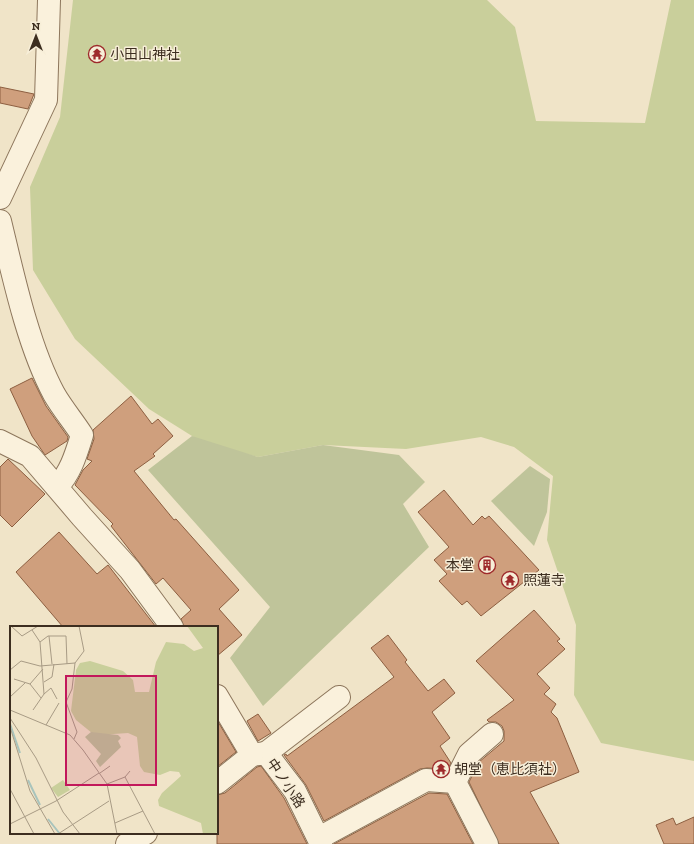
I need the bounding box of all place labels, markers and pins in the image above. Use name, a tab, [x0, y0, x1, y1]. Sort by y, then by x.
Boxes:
temple icon: 小田山神社	[87, 44, 107, 64]
place label: 小田山神社	[110, 46, 180, 63]
building icon: 本堂	[477, 555, 497, 575]
place label: 本堂	[446, 557, 474, 574]
temple icon: 照蓮寺	[500, 570, 520, 590]
place label: 照蓮寺	[523, 572, 565, 589]
temple icon: 胡堂（恵比須社）	[431, 759, 451, 779]
place label: 胡堂（恵比須社）	[454, 761, 566, 778]

